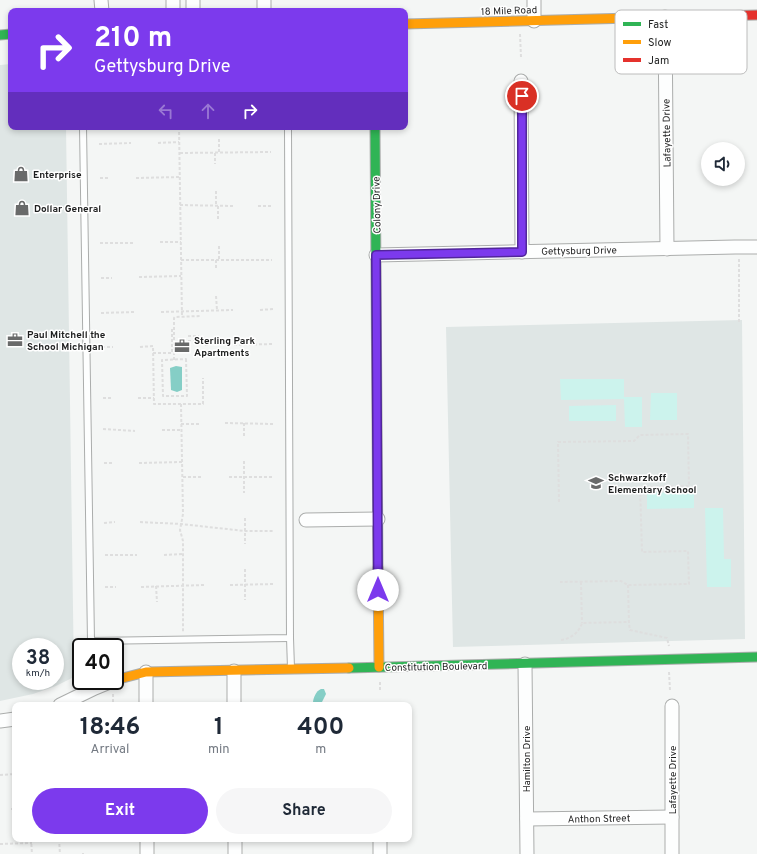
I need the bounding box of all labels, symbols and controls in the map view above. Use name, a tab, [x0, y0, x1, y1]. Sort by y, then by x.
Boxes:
street label: 18 Mile Road	[481, 4, 537, 19]
legend	[615, 10, 747, 74]
text: Fast	[648, 18, 668, 32]
text: 210 m	[94, 21, 172, 57]
icon: right	[28, 24, 80, 76]
text: Slow	[648, 36, 671, 50]
text: Jam	[648, 54, 669, 68]
text: Gettysburg Drive	[94, 56, 230, 79]
pin	[505, 79, 539, 113]
icon: arrive	[511, 85, 533, 107]
street label: Lafayette Drive	[660, 99, 675, 167]
icon: left	[155, 100, 177, 122]
icon: ahead	[197, 100, 219, 122]
icon: right	[239, 100, 261, 122]
map controls	[701, 142, 745, 186]
button: sound	[701, 142, 745, 186]
shop icon: Enterprise	[12, 165, 30, 183]
place label: Enterprise	[33, 169, 82, 182]
street label: Colony Drive	[371, 176, 384, 234]
shop icon: Dollar General	[13, 199, 31, 217]
place label: Dollar General	[34, 203, 101, 216]
street label: Gettysburg Drive	[541, 244, 617, 259]
place label: Paul Mitchell the School Michigan	[27, 329, 106, 354]
office icon: Paul Mitchell the School Michigan	[6, 331, 24, 349]
place label: Sterling Park Apartments	[194, 335, 256, 360]
office icon: Sterling Park Apartments	[173, 337, 191, 355]
place label: Schwarzkoff Elementary School	[608, 472, 697, 497]
school or university icon: Schwarzkoff Elementary School	[587, 474, 605, 492]
position arrow	[357, 569, 399, 611]
speed limit sign: 40	[72, 638, 124, 690]
text: 38	[26, 646, 50, 672]
street label: Constitution Boulevard	[385, 660, 487, 675]
text: km/h	[26, 667, 50, 680]
text: 18:46	[80, 713, 140, 743]
text: 1	[214, 713, 224, 743]
text: 400	[297, 713, 344, 743]
street label: Hamilton Drive	[521, 726, 534, 792]
text: Arrival	[91, 742, 129, 758]
text: min	[208, 742, 230, 758]
text: m	[315, 742, 326, 758]
street label: Lafayette Drive	[667, 746, 680, 814]
button: Exit	[32, 788, 208, 834]
button: Share	[216, 788, 392, 834]
street label: Anthon Street	[568, 812, 631, 827]

